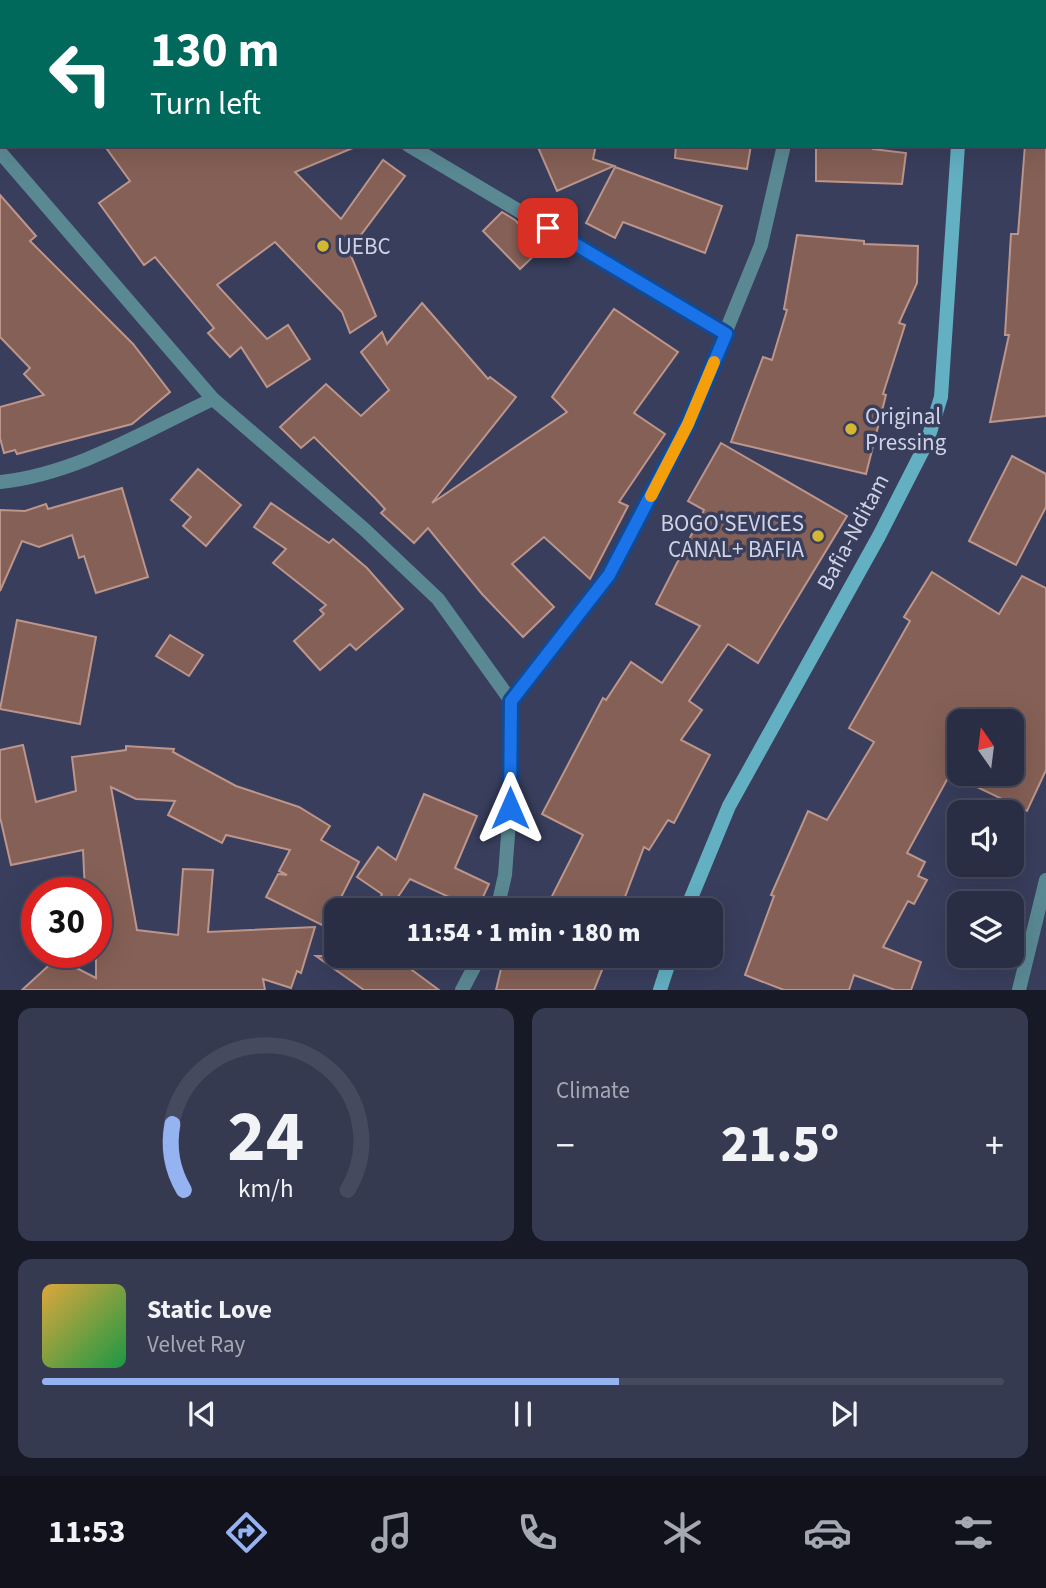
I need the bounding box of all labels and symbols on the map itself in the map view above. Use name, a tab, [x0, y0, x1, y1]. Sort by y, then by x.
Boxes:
pin	[518, 198, 578, 258]
place label: UEBC	[337, 230, 391, 263]
marker: UEBC	[315, 238, 331, 254]
place label: Original Pressing	[865, 400, 947, 459]
marker: Original Pressing	[843, 421, 859, 437]
street label: Bafia-Nditam	[809, 468, 897, 596]
place label: BOGO'SEVICES CANAL+ BAFIA	[660, 507, 805, 566]
marker: BOGO'SEVICES CANAL+ BAFIA	[810, 528, 826, 544]
north arrow	[947, 709, 1024, 786]
position arrow	[473, 771, 547, 845]
speed limit sign: 30	[21, 877, 112, 968]

